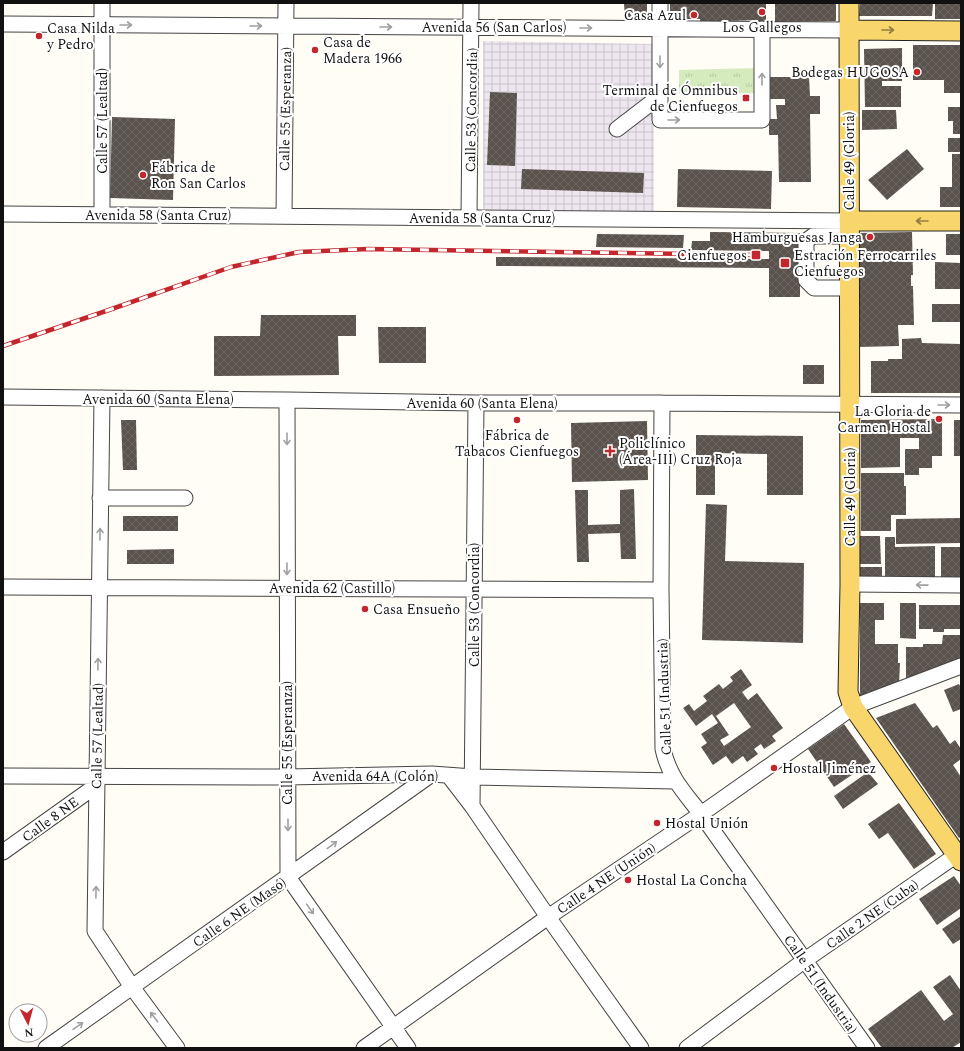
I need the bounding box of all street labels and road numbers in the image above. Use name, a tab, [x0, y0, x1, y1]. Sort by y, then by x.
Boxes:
street label: Avenida 56 (San Carlos)	[422, 17, 566, 38]
street label: Calle 55 (Esperanza)	[274, 47, 297, 171]
street label: Calle 53 (Concordia)	[460, 48, 483, 172]
street label: Calle 57 (Lealtad)	[92, 68, 113, 174]
street label: Calle 49 (Gloria)	[839, 111, 860, 211]
street label: Avenida 58 (Santa Cruz)	[85, 205, 231, 226]
street label: Avenida 58 (Santa Cruz)	[409, 208, 555, 229]
street label: Avenida 60 (Santa Elena)	[82, 389, 234, 410]
street label: Avenida 60 (Santa Elena)	[406, 393, 558, 414]
street label: Calle 49 (Gloria)	[840, 447, 861, 547]
street label: Calle 53 (Concordia)	[464, 543, 485, 667]
street label: Avenida 62 (Castillo)	[269, 578, 395, 599]
street label: Calle 51 (Industria)	[652, 638, 677, 756]
street label: Calle 55 (Esperanza)	[277, 681, 298, 805]
street label: Calle 57 (Lealtad)	[86, 683, 109, 789]
street label: Avenida 64A (Colón)	[312, 766, 438, 787]
street label: Calle 8 NE	[17, 791, 83, 847]
street label: Calle 4 NE (Unión)	[552, 837, 660, 919]
street label: Calle 6 NE (Masó)	[188, 872, 291, 953]
street label: Calle 2 NE (Cuba)	[822, 874, 923, 954]
street label: Calle 51 (Industria)	[778, 930, 863, 1038]

